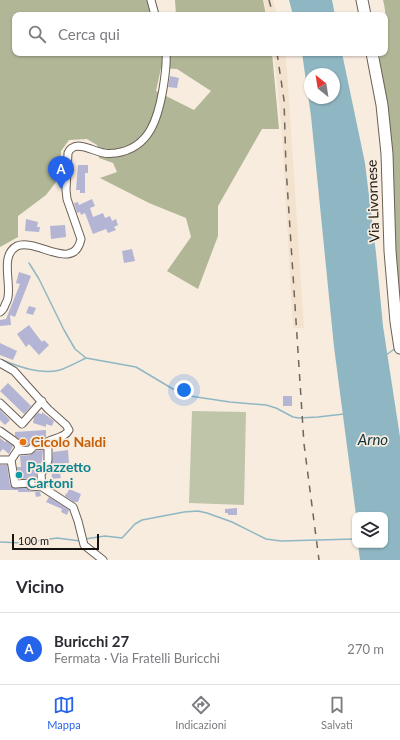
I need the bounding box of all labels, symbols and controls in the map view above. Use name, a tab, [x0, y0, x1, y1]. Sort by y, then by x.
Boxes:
search box	[12, 12, 388, 56]
icon: search	[26, 23, 48, 45]
text: Cerca qui	[58, 25, 120, 43]
north arrow	[304, 68, 340, 104]
pin: A	[48, 156, 74, 189]
street label: Via Livornese	[363, 159, 382, 243]
your location	[174, 380, 194, 400]
water label: Arno	[357, 430, 388, 448]
place label: Cicolo Naldi	[31, 433, 106, 450]
marker: Cicolo Naldi	[18, 437, 28, 447]
place label: Palazzetto Cartoni	[27, 458, 91, 491]
marker: Palazzetto Cartoni	[14, 470, 24, 480]
map controls	[352, 512, 388, 548]
button: layers	[352, 512, 388, 548]
scale bar	[12, 532, 99, 551]
text: 100 m	[18, 534, 49, 547]
text: Vicino	[16, 576, 64, 597]
text: Buricchi 27	[54, 632, 129, 650]
text: A	[24, 641, 34, 657]
text: 270 m	[347, 641, 384, 657]
text: Fermata · Via Fratelli Buricchi	[54, 650, 220, 666]
tab: Mappa	[47, 694, 81, 731]
tab: Indicazioni	[175, 694, 226, 731]
tab: Salvati	[321, 694, 353, 731]

